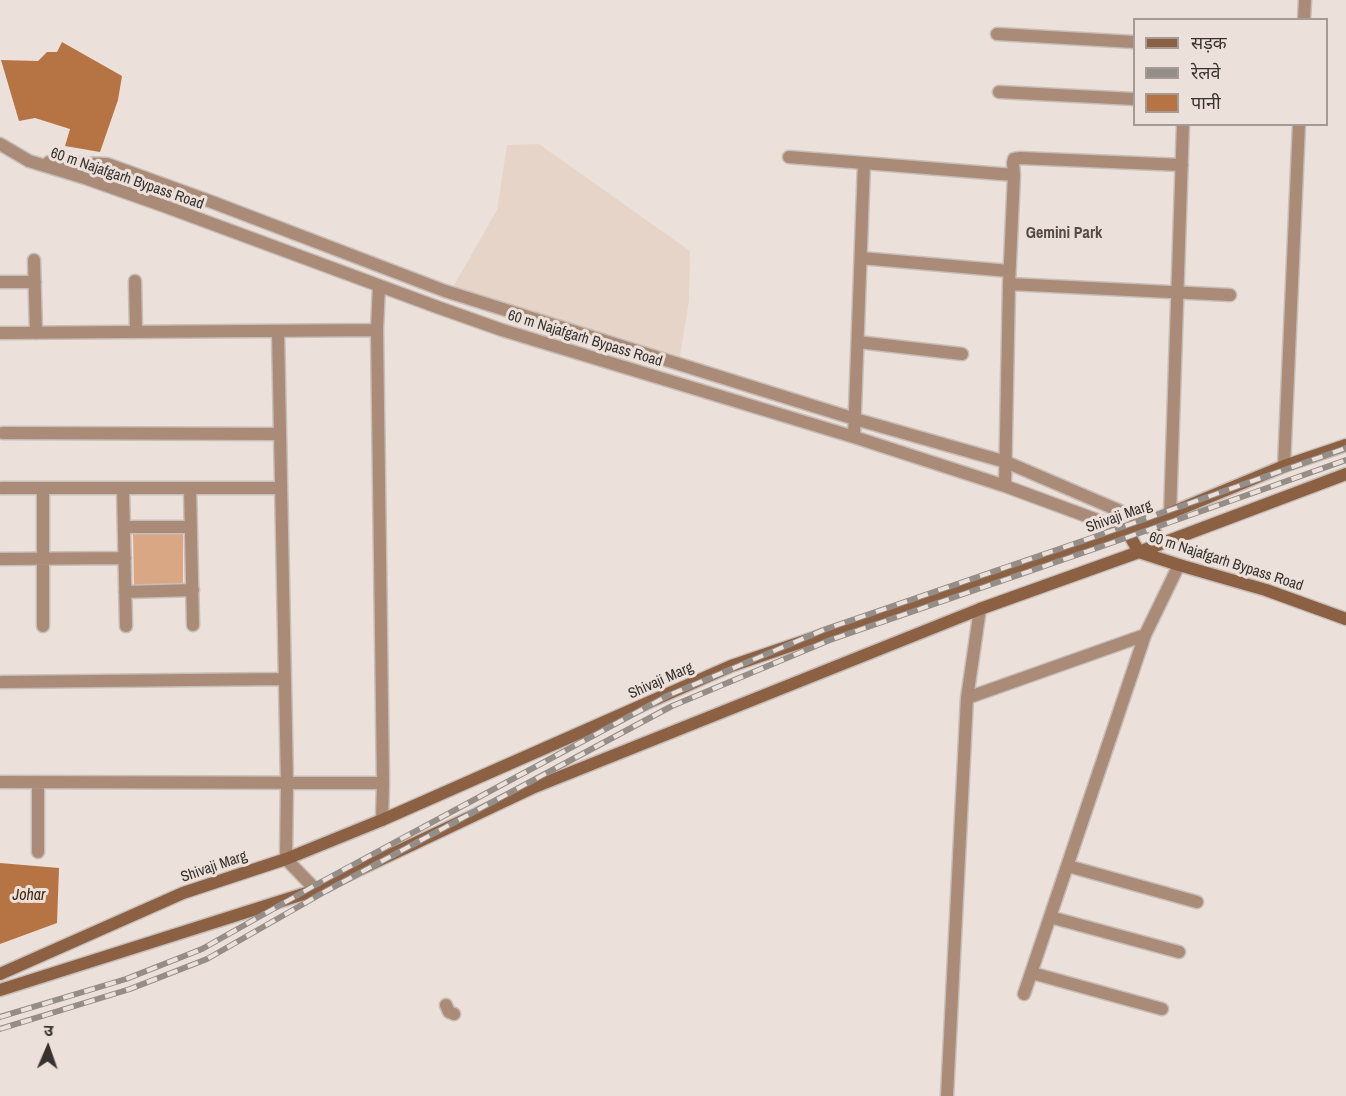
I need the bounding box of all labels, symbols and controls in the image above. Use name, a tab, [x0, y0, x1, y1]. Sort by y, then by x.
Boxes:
legend	[1133, 18, 1328, 126]
text: सड़क	[1191, 30, 1227, 55]
text: रेलवे	[1191, 60, 1221, 85]
text: पानी	[1191, 90, 1221, 115]
street label: 60 m Najafgarh Bypass Road	[48, 144, 206, 214]
district label: Gemini Park	[1026, 224, 1102, 244]
street label: 60 m Najafgarh Bypass Road	[506, 307, 664, 371]
street label: Shivaji Marg	[1083, 497, 1155, 537]
street label: 60 m Najafgarh Bypass Road	[1147, 529, 1305, 595]
street label: Shivaji Marg	[626, 659, 696, 703]
street label: Shivaji Marg	[178, 847, 250, 887]
water label: Johar	[13, 886, 45, 906]
north arrow	[18, 1018, 78, 1078]
text: उ	[44, 1019, 54, 1041]

